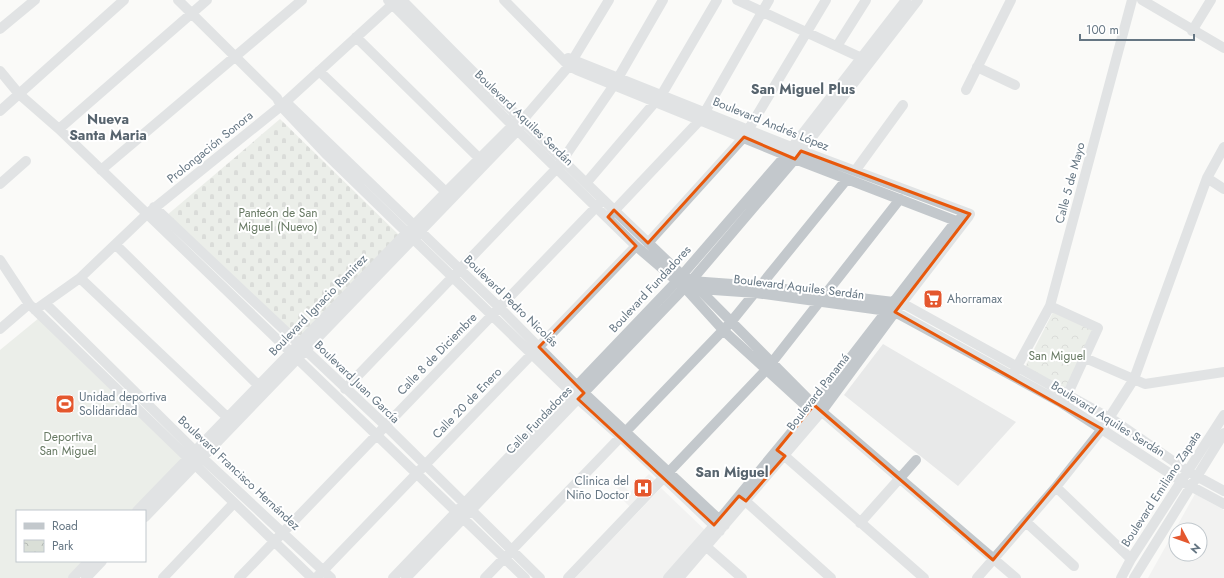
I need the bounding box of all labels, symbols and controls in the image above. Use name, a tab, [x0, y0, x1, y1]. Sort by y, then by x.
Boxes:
scale bar	[1080, 16, 1194, 42]
text: 100 m	[1086, 21, 1119, 39]
street label: Boulevard Aquiles Serdán	[471, 66, 577, 170]
district label: San Miguel Plus	[751, 79, 856, 99]
street label: Boulevard Andrés López	[710, 92, 832, 156]
street label: Prolongación Sonora	[163, 106, 257, 187]
district label: Nueva Santa Maria	[69, 109, 147, 145]
street label: Calle 5 de Mayo	[1051, 140, 1090, 226]
park label: Panteón de San Miguel (Nuevo)	[238, 204, 318, 236]
street label: Boulevard Fundadores	[605, 241, 695, 337]
street label: Boulevard Ignacio Ramirez	[265, 250, 372, 360]
street label: Boulevard Pedro Nicolás	[460, 251, 562, 351]
street label: Boulevard Aquiles Serdán	[733, 270, 865, 304]
supermarket icon: Ahorramax	[922, 288, 944, 310]
place label: Ahorramax	[947, 290, 1003, 308]
street label: Calle 8 de Diciembre	[393, 309, 481, 399]
street label: Boulevard Juan García	[310, 336, 404, 428]
park label: San Miguel	[1028, 347, 1086, 365]
street label: Boulevard Panamá	[782, 350, 854, 434]
street label: Calle 20 de Enero	[428, 363, 506, 443]
street label: Boulevard Aquiles Serdán	[1048, 377, 1168, 461]
street label: Calle Fundadores	[502, 382, 576, 458]
place label: Unidad deportiva Solidaridad	[79, 388, 167, 420]
sports icon: Unidad deportiva Solidaridad	[54, 393, 76, 415]
street label: Boulevard Francisco Hernández	[174, 411, 304, 535]
street label: Boulevard Emiliano Zapata	[1117, 427, 1205, 550]
park label: Deportiva San Miguel	[39, 428, 97, 460]
district label: San Miguel	[695, 462, 769, 482]
place label: Clinica del Niño Doctor	[566, 472, 630, 504]
hospital icon: Clinica del Niño Doctor	[632, 477, 654, 499]
legend	[16, 510, 146, 562]
text: Road	[52, 517, 78, 535]
north arrow	[1168, 522, 1208, 562]
text: Park	[52, 537, 74, 555]
text: N	[1187, 540, 1204, 557]

